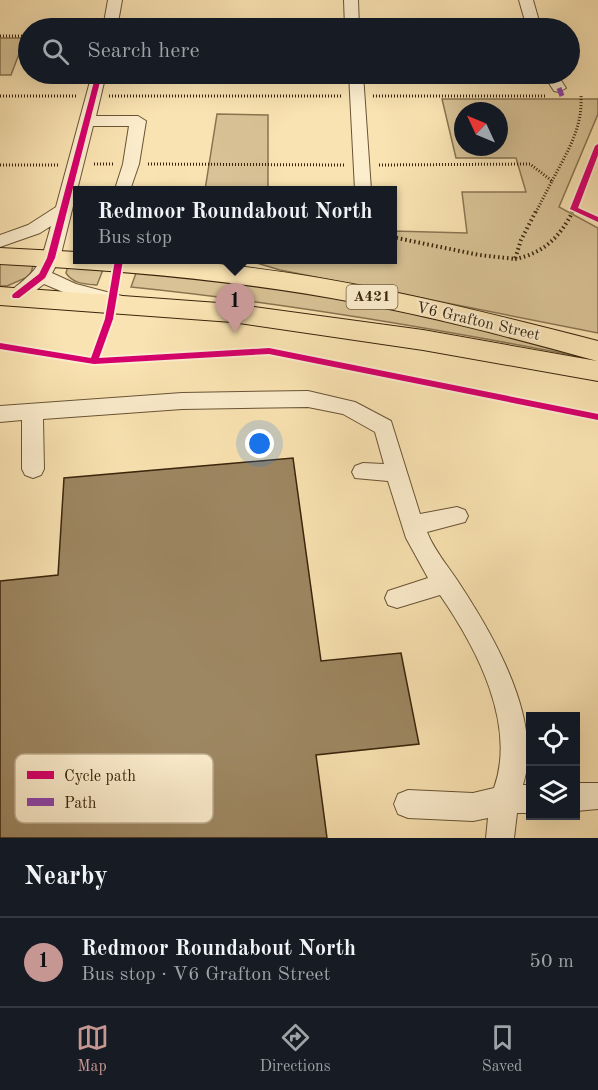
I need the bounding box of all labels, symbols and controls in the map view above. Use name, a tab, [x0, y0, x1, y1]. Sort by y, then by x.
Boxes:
search box	[18, 18, 580, 84]
icon: search	[39, 35, 72, 68]
text: Search here	[87, 40, 200, 62]
north arrow	[454, 102, 508, 156]
popup	[73, 186, 397, 264]
text: Redmoor Roundabout North	[97, 201, 373, 223]
text: Bus stop	[97, 228, 172, 248]
pin: 1	[216, 284, 254, 333]
road number: A421	[346, 285, 398, 309]
street label: V6 Grafton Street	[415, 300, 542, 344]
your location	[245, 429, 274, 458]
map controls	[526, 712, 580, 820]
button: locate	[526, 712, 580, 766]
legend	[15, 754, 213, 823]
button: layers	[526, 766, 580, 820]
text: Cycle path	[64, 769, 136, 785]
text: Path	[64, 796, 97, 812]
text: Nearby	[24, 864, 108, 890]
text: Redmoor Roundabout North	[81, 938, 356, 960]
text: 1	[38, 952, 49, 972]
text: 50 m	[529, 952, 574, 972]
text: Bus stop · V6 Grafton Street	[81, 965, 331, 985]
tab: Map	[76, 1021, 109, 1077]
tab: Directions	[260, 1021, 331, 1077]
tab: Saved	[482, 1021, 522, 1077]

